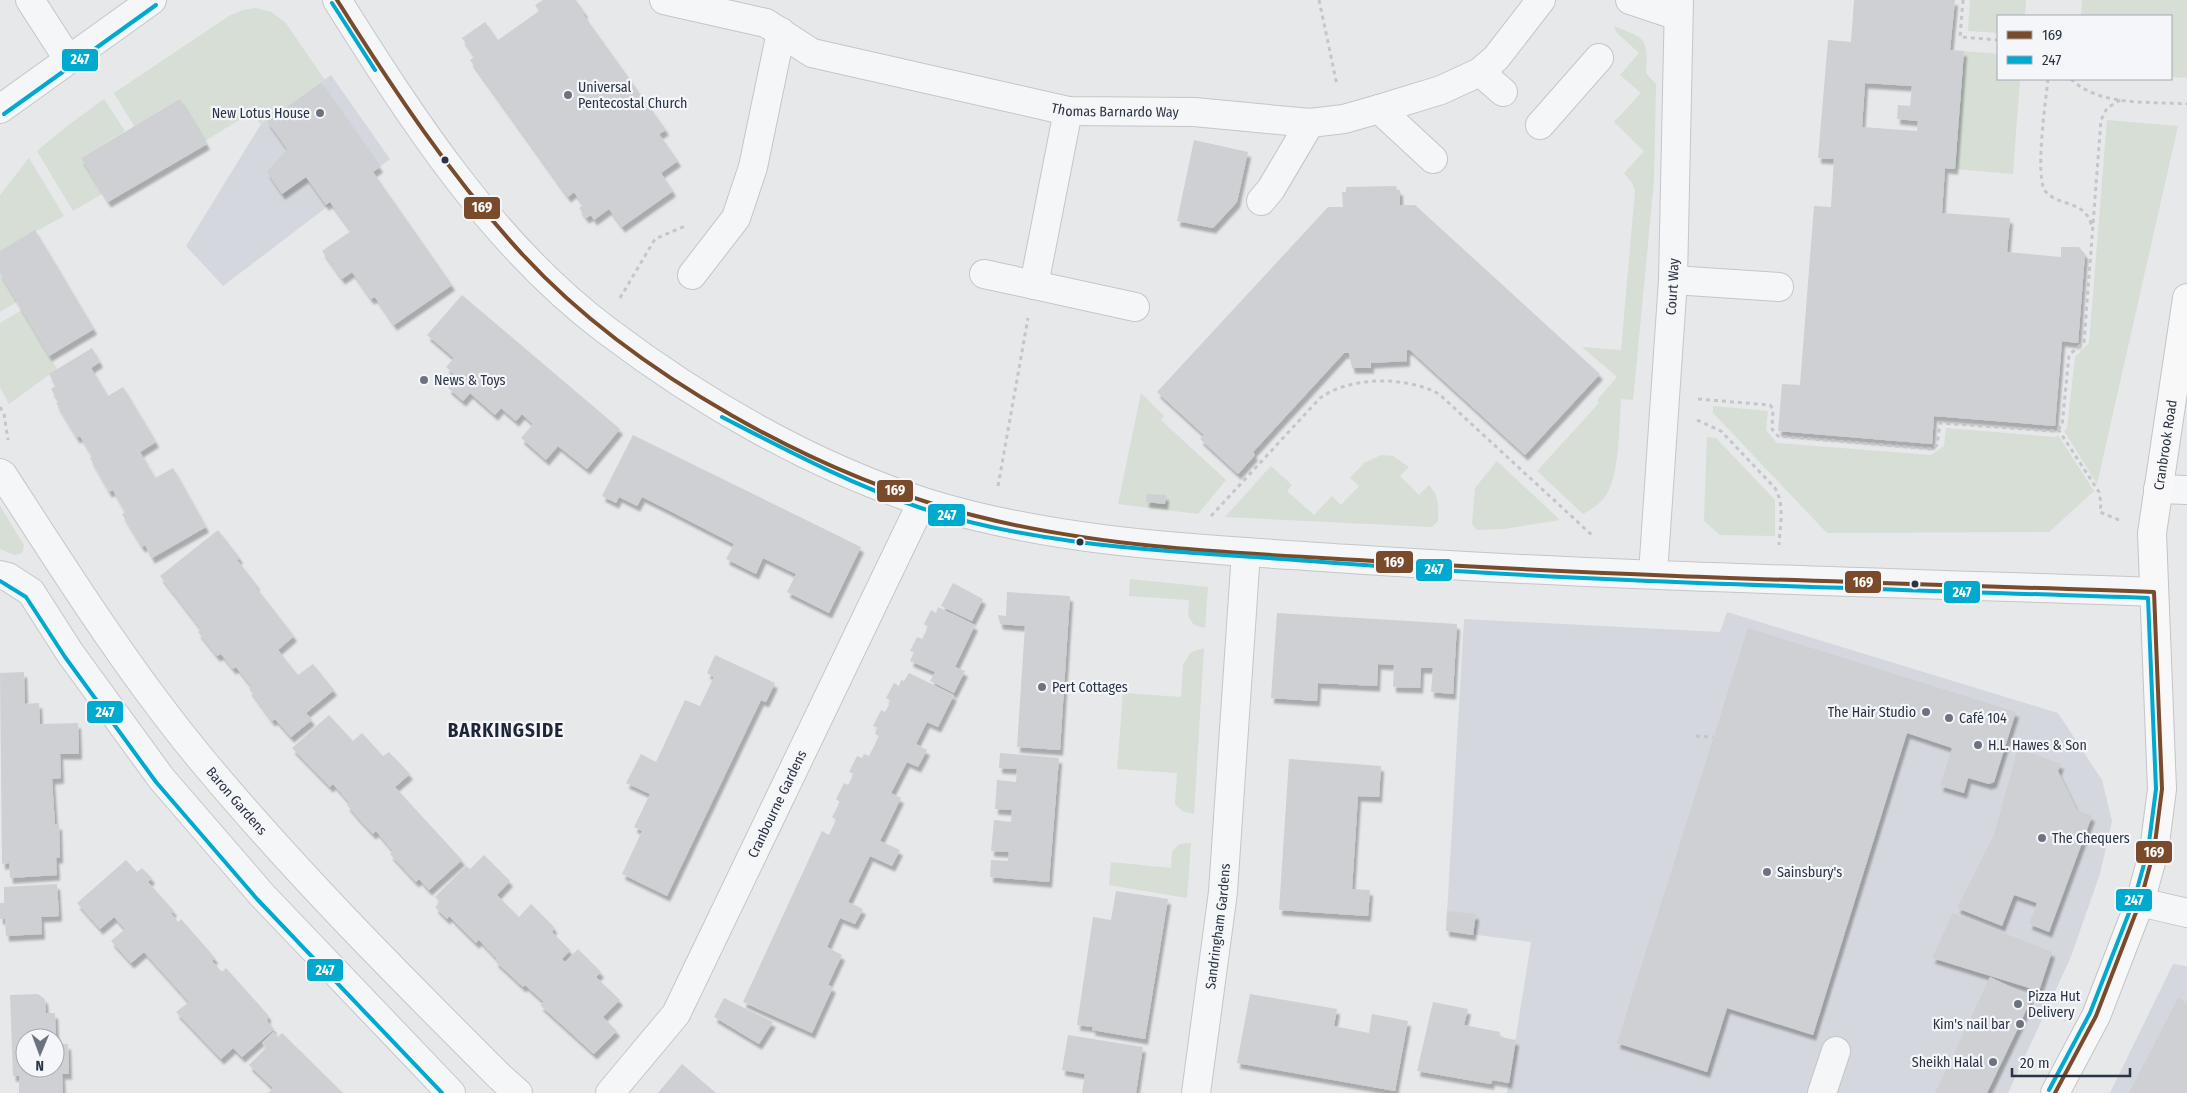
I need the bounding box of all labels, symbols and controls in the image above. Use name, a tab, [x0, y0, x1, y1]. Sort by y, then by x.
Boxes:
legend	[1997, 15, 2172, 80]
text: 169	[2042, 26, 2062, 44]
line badge: 247	[61, 48, 99, 72]
text: 247	[69, 51, 90, 68]
text: 247	[2042, 51, 2061, 69]
place label: Universal Pentecostal Church	[578, 79, 687, 112]
marker: Universal Pentecostal Church	[562, 89, 574, 101]
street label: Thomas Barnardo Way	[1050, 99, 1180, 120]
place label: New Lotus House	[212, 105, 310, 122]
marker: New Lotus House	[314, 107, 326, 119]
unlabelled marker	[440, 155, 450, 165]
line badge: 169	[463, 196, 501, 220]
text: 169	[472, 199, 492, 216]
street label: Court Way	[1662, 257, 1682, 316]
place label: News & Toys	[434, 372, 506, 389]
marker: News & Toys	[418, 374, 430, 386]
street label: Cranbrook Road	[2150, 399, 2180, 491]
line badge: 169	[876, 479, 914, 503]
text: 169	[885, 482, 905, 499]
line badge: 247	[927, 503, 966, 527]
text: 247	[936, 507, 957, 524]
unlabelled marker	[1075, 537, 1085, 547]
line badge: 169	[1375, 550, 1414, 574]
text: 169	[1384, 554, 1404, 571]
line badge: 247	[1415, 558, 1453, 582]
text: 247	[1423, 561, 1444, 578]
line badge: 169	[1844, 570, 1882, 594]
text: 169	[1853, 574, 1873, 591]
unlabelled marker	[1910, 579, 1920, 589]
line badge: 247	[1943, 580, 1981, 604]
text: 247	[1951, 584, 1972, 601]
place label: Pert Cottages	[1052, 679, 1128, 696]
marker: Pert Cottages	[1036, 681, 1048, 693]
line badge: 247	[86, 700, 124, 724]
text: 247	[94, 704, 115, 721]
place label: The Hair Studio	[1828, 704, 1916, 721]
marker: The Hair Studio	[1920, 706, 1932, 718]
place label: Café 104	[1959, 710, 2007, 727]
marker: Café 104	[1943, 712, 1955, 724]
district label: BARKINGSIDE	[448, 719, 564, 742]
place label: H.L. Hawes & Son	[1988, 737, 2087, 754]
marker: H.L. Hawes & Son	[1972, 739, 1984, 751]
street label: Cranbourne Gardens	[744, 747, 810, 861]
street label: Baron Gardens	[203, 763, 271, 838]
place label: The Chequers	[2052, 830, 2130, 847]
marker: The Chequers	[2036, 832, 2048, 844]
line badge: 169	[2135, 840, 2173, 864]
text: 169	[2144, 844, 2164, 861]
street label: Sandringham Gardens	[1202, 863, 1233, 990]
place label: Sainsbury's	[1777, 864, 1842, 881]
marker: Sainsbury's	[1761, 866, 1773, 878]
line badge: 247	[2115, 888, 2153, 912]
text: 247	[2123, 892, 2144, 909]
line badge: 247	[306, 958, 344, 982]
text: 247	[314, 962, 335, 979]
place label: Pizza Hut Delivery	[2028, 988, 2081, 1021]
marker: Pizza Hut Delivery	[2012, 998, 2024, 1010]
place label: Kim's nail bar	[1933, 1016, 2010, 1033]
marker: Kim's nail bar	[2014, 1018, 2026, 1030]
north arrow	[15, 1028, 65, 1078]
scale bar	[2012, 1046, 2130, 1078]
place label: Sheikh Halal	[1912, 1054, 1983, 1071]
text: 20 m	[2020, 1054, 2050, 1072]
marker: Sheikh Halal	[1987, 1056, 1999, 1068]
text: N	[35, 1057, 44, 1074]

